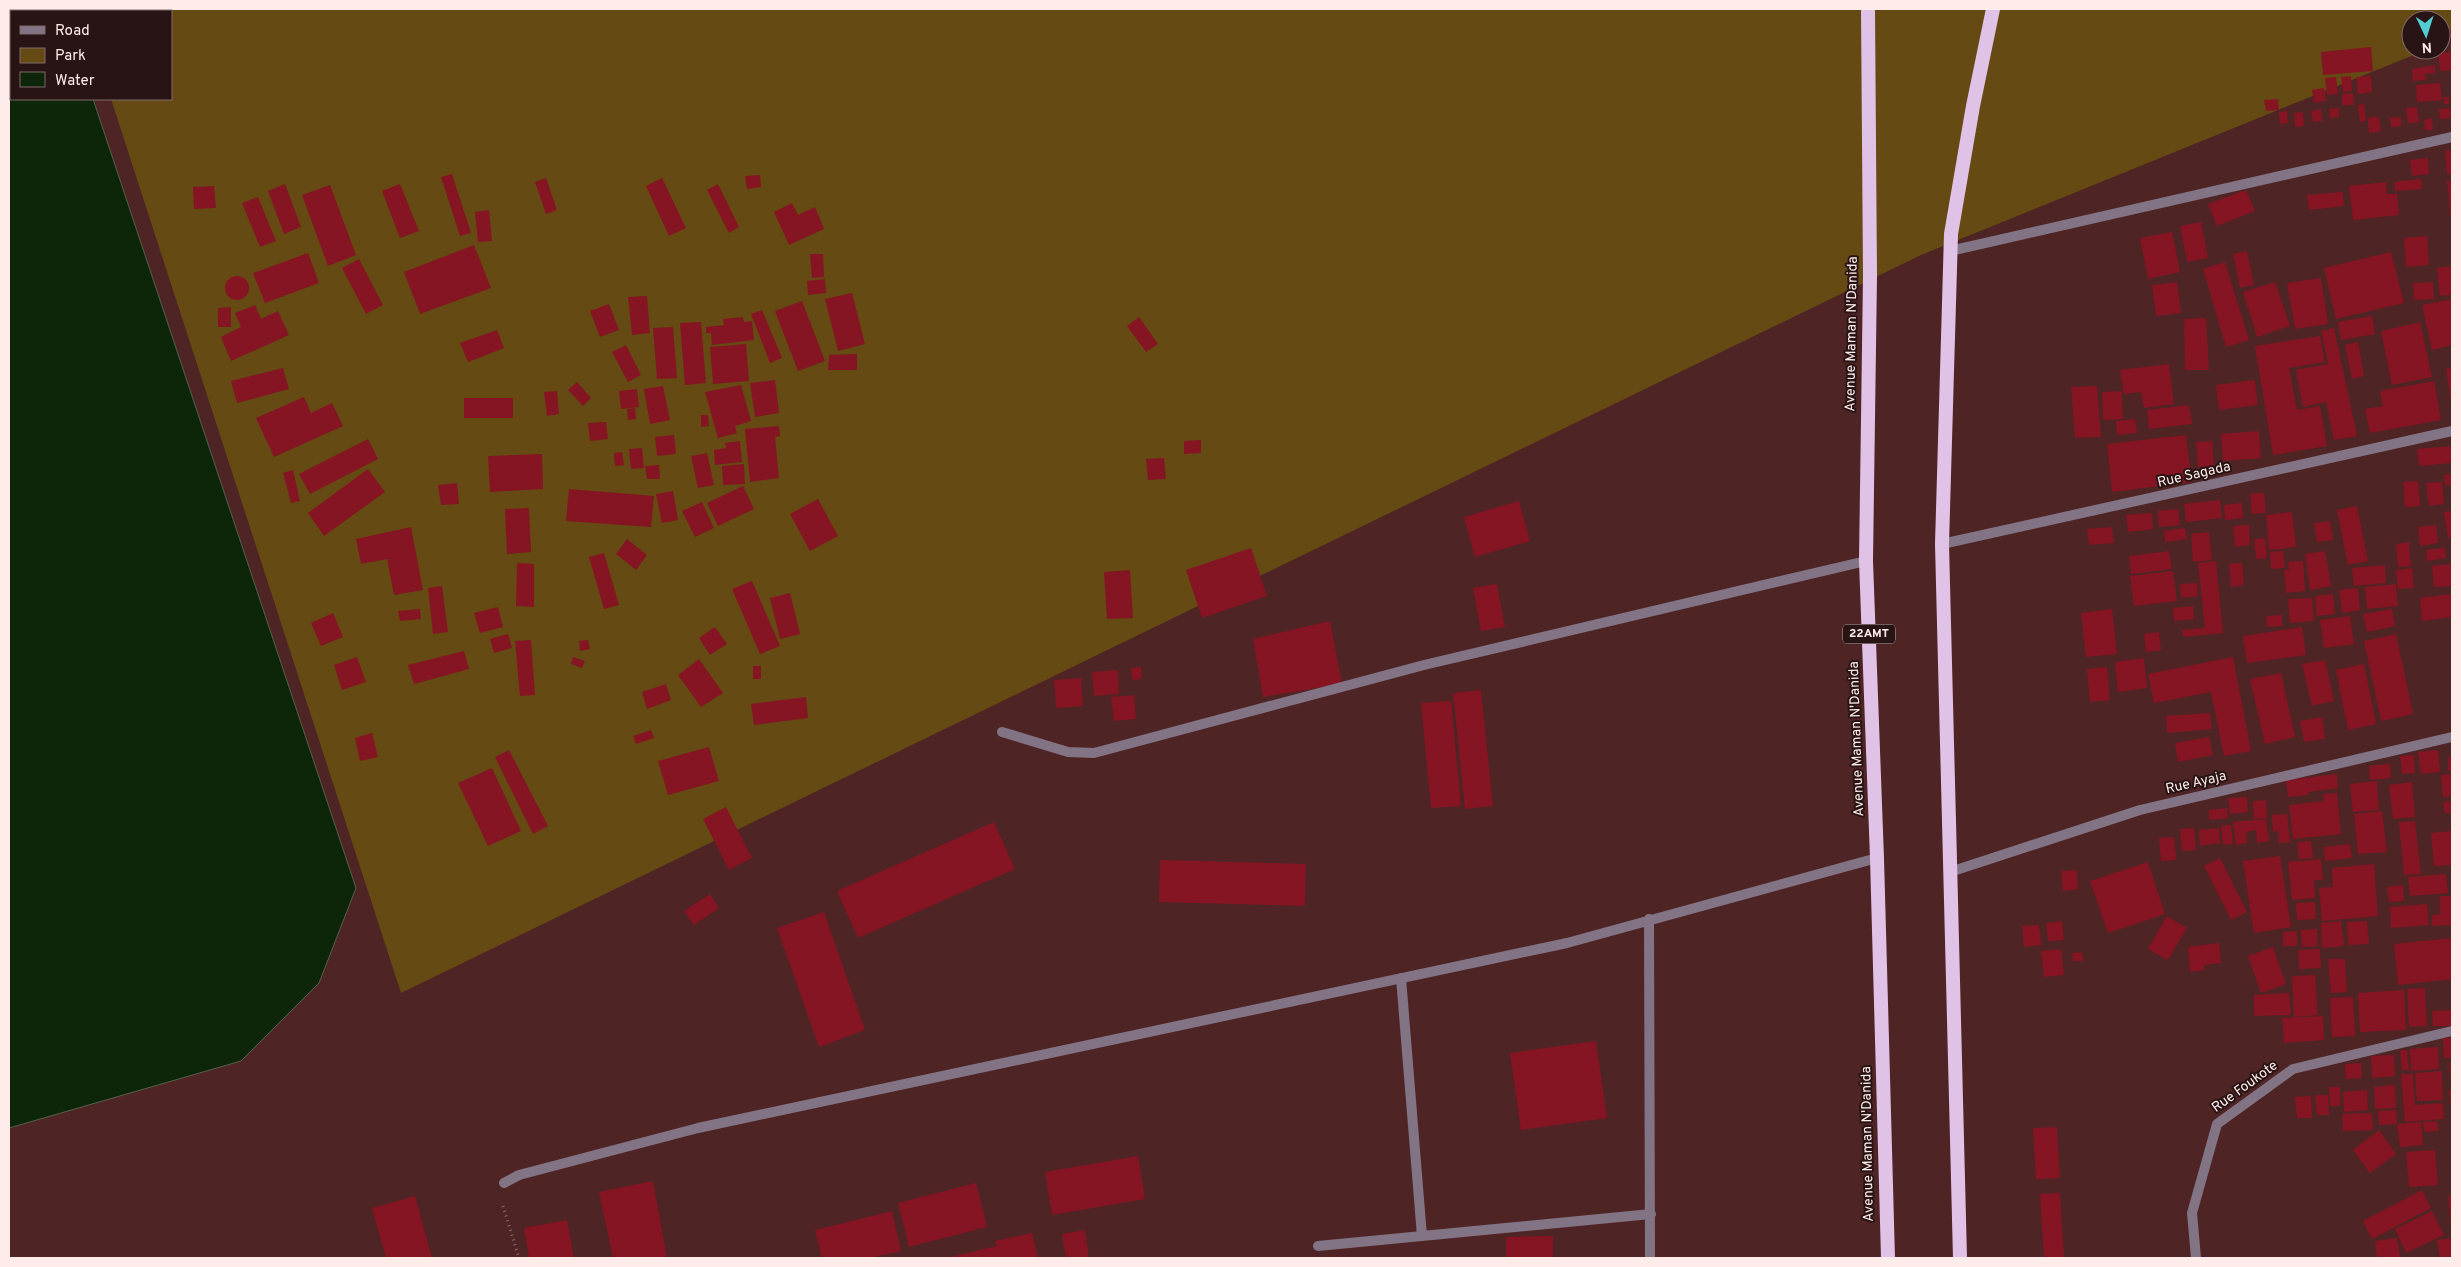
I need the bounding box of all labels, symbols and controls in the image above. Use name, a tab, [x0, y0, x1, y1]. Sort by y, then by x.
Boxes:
legend	[10, 10, 172, 100]
north arrow	[2401, 10, 2451, 60]
text: Road	[55, 22, 90, 41]
text: N	[2421, 38, 2432, 55]
text: Park	[55, 47, 86, 66]
text: Water	[55, 72, 95, 91]
street label: Avenue Maman N'Danida	[1842, 256, 1862, 412]
street label: Rue Sagada	[2156, 458, 2232, 492]
road number: 22AMT	[1843, 624, 1895, 644]
street label: Avenue Maman N'Danida	[1846, 661, 1868, 817]
street label: Rue Ayaja	[2164, 768, 2228, 798]
street label: Rue Foukote	[2209, 1057, 2281, 1117]
street label: Avenue Maman N'Danida	[1858, 1066, 1878, 1222]

